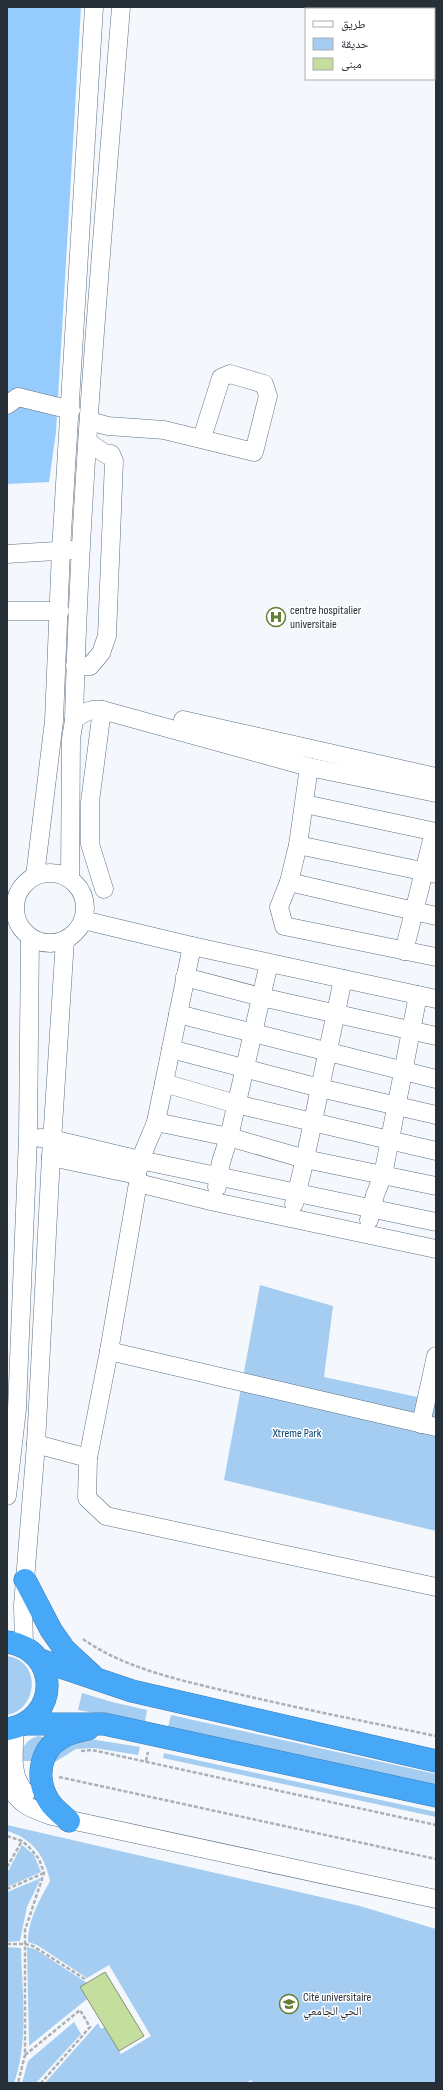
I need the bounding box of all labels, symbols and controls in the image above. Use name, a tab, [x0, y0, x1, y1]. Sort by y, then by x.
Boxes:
legend	[305, 8, 435, 80]
text: طريق	[341, 17, 366, 32]
text: حديقة	[341, 37, 369, 52]
text: مبنى	[341, 57, 362, 72]
place label: centre hospitalier universitaie	[290, 603, 362, 632]
hospital icon: centre hospitalier universitaie	[265, 606, 287, 628]
park label: Xtreme Park	[272, 1426, 322, 1441]
place label: Cité universitaire الحي الجامعي	[303, 1990, 372, 2021]
school or university icon: Cité universitaire الحي الجامعي	[278, 1993, 300, 2015]

